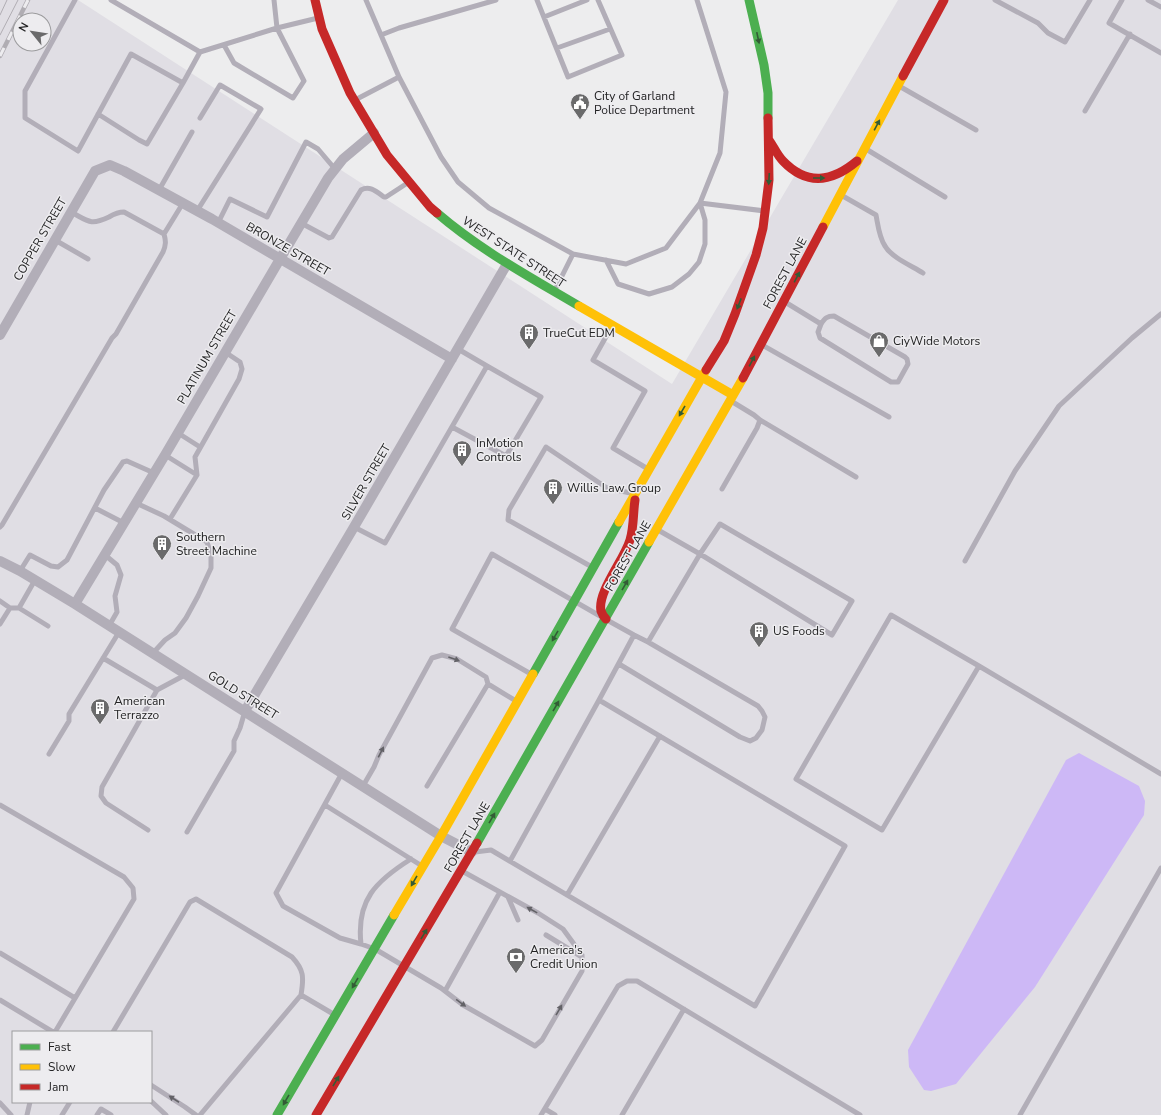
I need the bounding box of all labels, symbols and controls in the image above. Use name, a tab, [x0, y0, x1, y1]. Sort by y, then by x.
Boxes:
north arrow	[12, 12, 52, 52]
text: N	[15, 20, 32, 35]
one-way arrow	[756, 32, 762, 44]
place label: City of Garland Police Department	[594, 88, 695, 118]
public building icon: City of Garland Police Department	[569, 92, 591, 120]
one-way arrow	[874, 119, 880, 131]
one-way arrow	[766, 173, 772, 186]
one-way arrow	[813, 175, 826, 181]
street label: COPPER STREET	[10, 194, 71, 284]
street label: WEST STATE STREET	[459, 213, 569, 292]
street label: BRONZE STREET	[243, 218, 334, 280]
street label: FOREST LANE	[759, 234, 811, 312]
one-way arrow	[794, 271, 800, 283]
one-way arrow	[735, 299, 741, 311]
street label: PLATINUM STREET	[173, 306, 241, 407]
building icon: TrueCut EDM	[518, 322, 540, 350]
place label: TrueCut EDM	[543, 325, 615, 341]
shop icon: CiyWide Motors	[868, 330, 890, 358]
place label: CiyWide Motors	[893, 333, 980, 349]
one-way arrow	[749, 356, 756, 367]
one-way arrow	[679, 405, 686, 417]
place label: InMotion Controls	[476, 435, 523, 465]
building icon: InMotion Controls	[451, 439, 473, 467]
street label: SILVER STREET	[338, 440, 395, 523]
building icon: Willis Law Group	[542, 477, 564, 505]
place label: Willis Law Group	[567, 480, 661, 496]
street label: FOREST LANE	[601, 518, 655, 594]
place label: Southern Street Machine	[176, 529, 257, 559]
building icon: Southern Street Machine	[151, 533, 173, 561]
one-way arrow	[621, 579, 628, 591]
building icon: US Foods	[748, 620, 770, 648]
place label: US Foods	[773, 623, 825, 639]
one-way arrow	[551, 630, 558, 642]
one-way arrow	[449, 656, 461, 662]
street label: GOLD STREET	[205, 667, 282, 723]
place label: American Terrazzo	[114, 693, 165, 723]
building icon: American Terrazzo	[89, 697, 111, 725]
one-way arrow	[553, 700, 560, 711]
one-way arrow	[378, 746, 384, 757]
street label: FOREST LANE	[440, 799, 494, 875]
one-way arrow	[488, 812, 495, 824]
one-way arrow	[411, 875, 418, 887]
one-way arrow	[526, 906, 537, 913]
one-way arrow	[420, 928, 427, 940]
place label: America's Credit Union	[530, 942, 598, 972]
bank icon: America's Credit Union	[505, 946, 527, 974]
one-way arrow	[351, 977, 358, 989]
one-way arrow	[455, 999, 466, 1007]
one-way arrow	[556, 1004, 563, 1016]
legend	[12, 1031, 152, 1103]
text: Fast	[48, 1039, 71, 1055]
text: Slow	[48, 1059, 76, 1075]
one-way arrow	[333, 1075, 340, 1087]
text: Jam	[47, 1079, 69, 1095]
one-way arrow	[169, 1095, 179, 1103]
one-way arrow	[282, 1095, 289, 1106]

